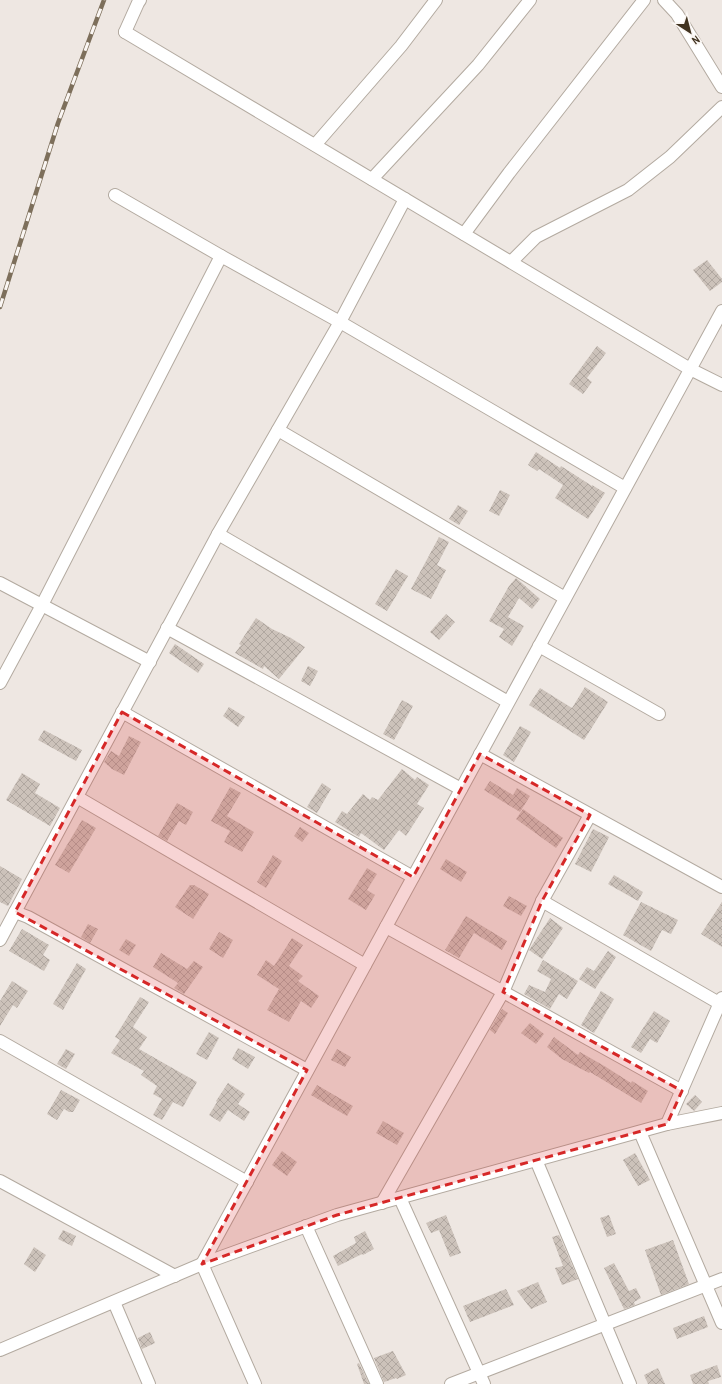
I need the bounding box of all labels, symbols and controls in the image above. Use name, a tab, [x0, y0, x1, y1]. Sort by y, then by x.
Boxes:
north arrow	[670, 12, 710, 52]
text: N	[689, 33, 703, 48]

